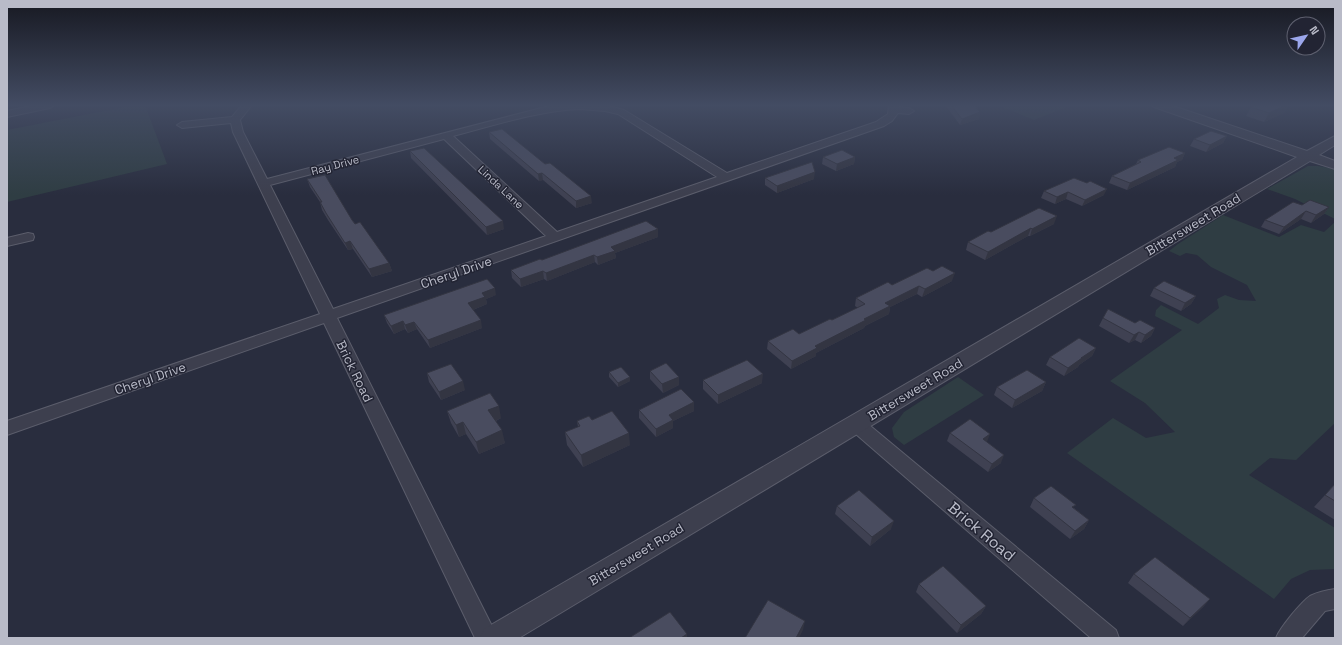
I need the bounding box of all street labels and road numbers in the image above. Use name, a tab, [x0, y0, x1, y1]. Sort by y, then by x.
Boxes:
street label: Ray Drive	[310, 152, 360, 178]
street label: Linda Lane	[475, 162, 527, 212]
street label: Bittersweet Road	[1143, 189, 1244, 259]
street label: Cheryl Drive	[418, 252, 494, 293]
street label: Brick Road	[332, 338, 377, 405]
street label: Bittersweet Road	[865, 354, 966, 424]
street label: Cheryl Drive	[112, 358, 188, 399]
street label: Brick Road	[943, 497, 1020, 566]
street label: Bittersweet Road	[586, 519, 687, 589]

